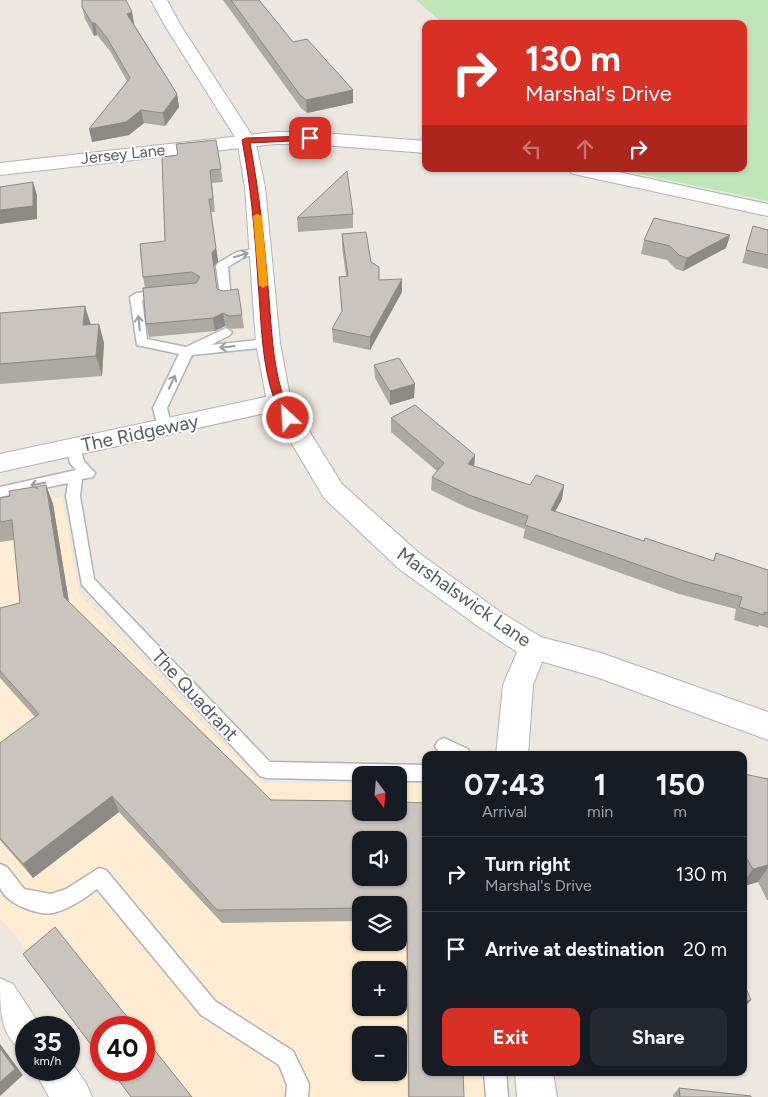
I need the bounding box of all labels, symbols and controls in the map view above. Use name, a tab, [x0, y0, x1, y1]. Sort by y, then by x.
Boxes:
text: 130 m	[525, 38, 621, 80]
icon: right	[442, 40, 507, 105]
text: Marshal's Drive	[525, 80, 672, 107]
pin	[289, 117, 331, 159]
icon: arrive	[296, 124, 324, 152]
icon: left	[518, 135, 546, 163]
icon: ahead	[571, 135, 599, 163]
icon: right	[624, 135, 652, 163]
street label: Jersey Lane	[80, 140, 166, 168]
one-way arrow	[232, 250, 248, 260]
one-way arrow	[134, 315, 144, 331]
one-way arrow	[220, 342, 236, 352]
one-way arrow	[168, 375, 177, 390]
position arrow	[261, 391, 313, 443]
street label: The Ridgeway	[79, 409, 201, 457]
one-way arrow	[30, 480, 46, 489]
street label: Marshalswick Lane	[393, 542, 535, 652]
street label: The Quadrant	[147, 645, 243, 745]
north arrow	[352, 766, 408, 821]
map controls	[352, 766, 407, 1081]
text: 07:43	[464, 766, 545, 803]
text: 1	[594, 766, 606, 803]
text: 150	[655, 766, 705, 803]
text: Arrival	[482, 802, 527, 821]
text: min	[587, 802, 613, 821]
text: m	[673, 802, 687, 821]
button: sound	[352, 831, 407, 886]
text: Turn right	[485, 853, 571, 876]
icon: right	[442, 860, 470, 888]
text: 130 m	[676, 863, 727, 886]
text: Marshal's Drive	[485, 876, 592, 895]
button: layers	[352, 896, 407, 951]
icon: arrive	[442, 935, 470, 963]
text: Arrive at destination	[485, 938, 664, 961]
text: 20 m	[683, 938, 727, 961]
button: +	[352, 961, 407, 1016]
button: Exit	[442, 1008, 580, 1066]
button: Share	[590, 1008, 727, 1066]
speed limit sign: 40	[90, 1016, 155, 1081]
button: −	[352, 1026, 407, 1081]
text: 35	[33, 1027, 62, 1057]
text: km/h	[34, 1054, 61, 1068]

